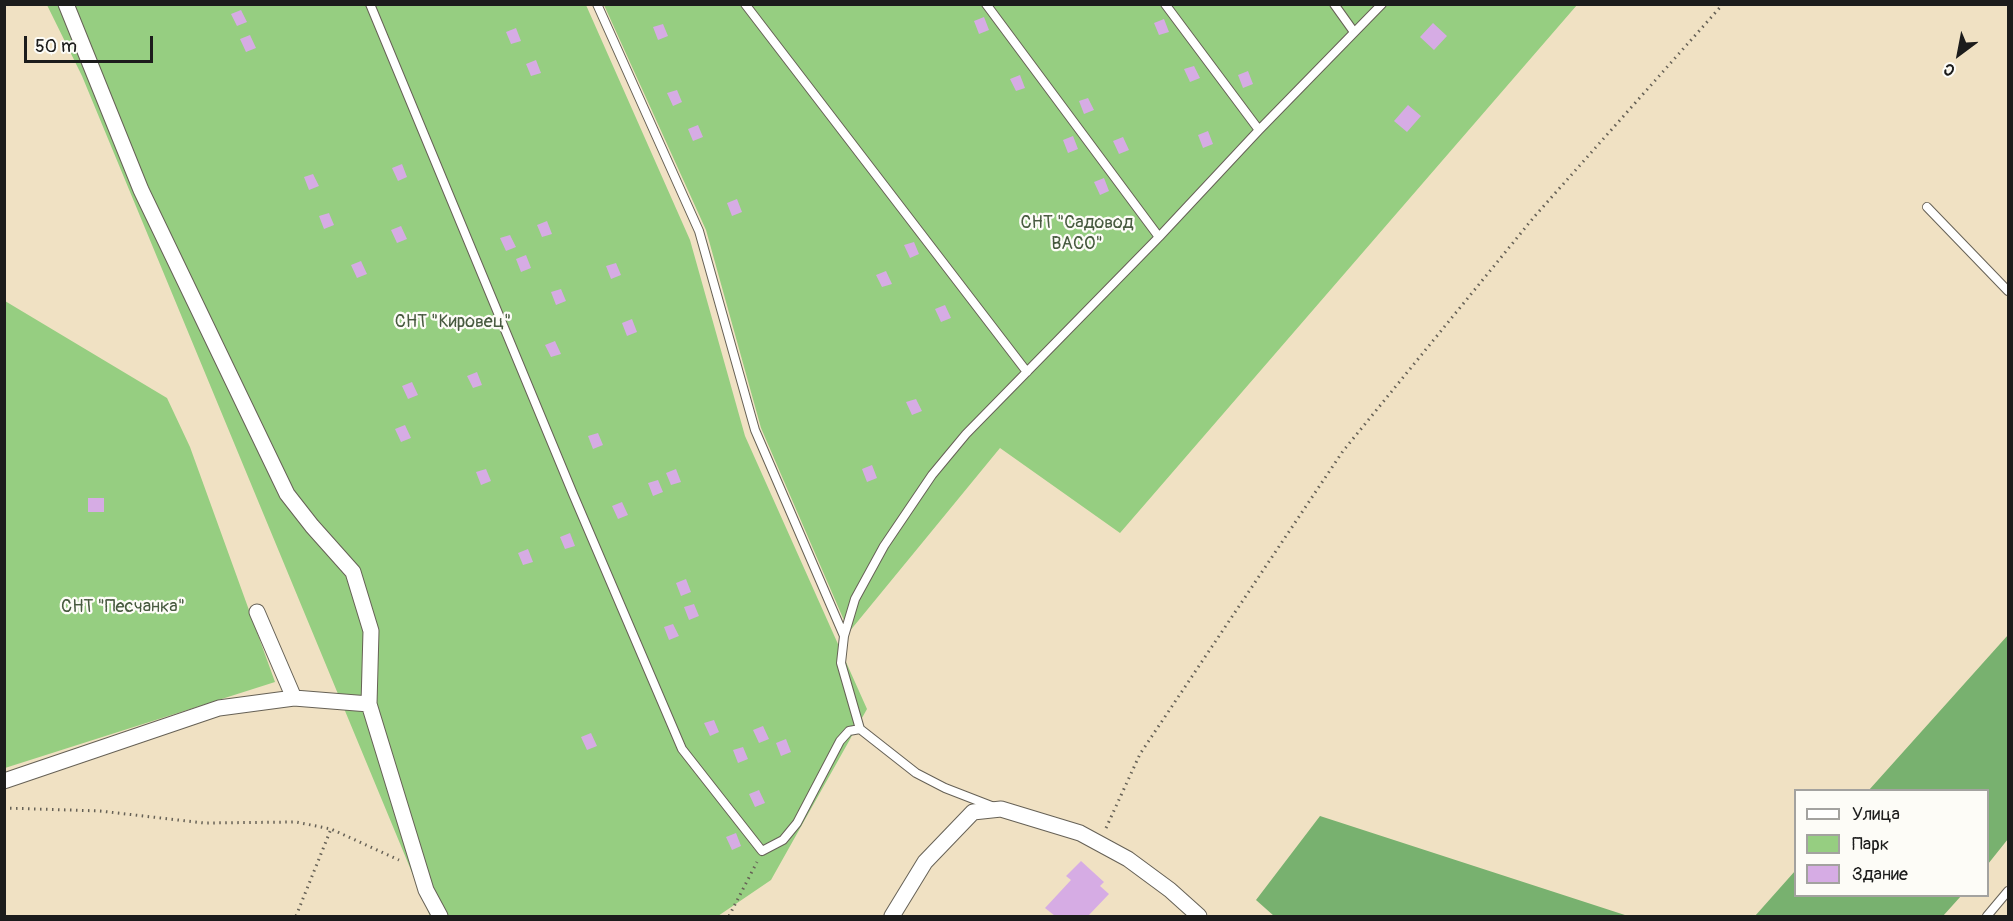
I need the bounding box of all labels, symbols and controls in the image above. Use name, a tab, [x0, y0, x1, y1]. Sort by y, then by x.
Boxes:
scale bar	[27, 24, 156, 62]
north arrow	[1929, 24, 1989, 84]
text: 50 m	[35, 35, 77, 58]
text: С	[1940, 58, 1959, 80]
park label: СНТ "Садовод ВАСО"	[1021, 212, 1133, 254]
park label: СНТ "Кировец"	[395, 311, 511, 333]
park label: СНТ "Песчанка"	[61, 596, 185, 618]
legend	[1794, 789, 1989, 897]
text: Улица	[1852, 803, 1900, 826]
text: Парк	[1852, 833, 1889, 856]
text: Здание	[1852, 863, 1908, 886]

